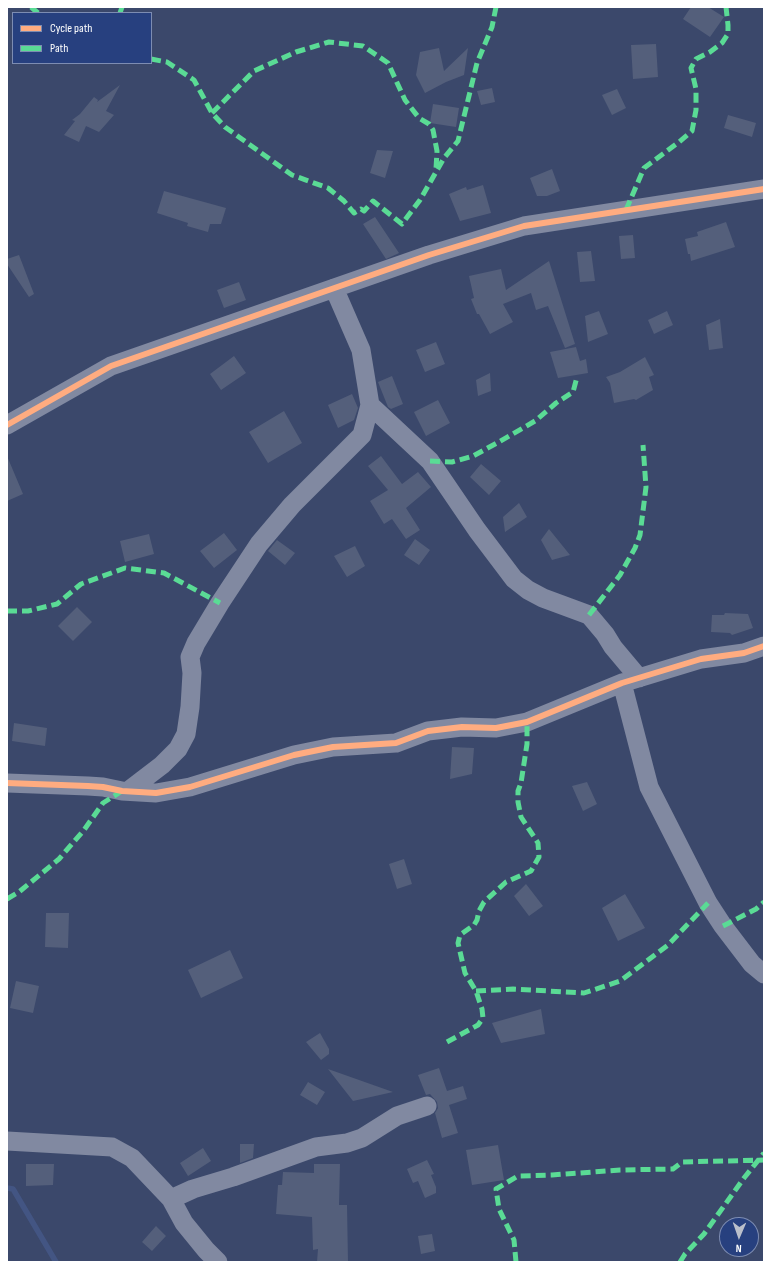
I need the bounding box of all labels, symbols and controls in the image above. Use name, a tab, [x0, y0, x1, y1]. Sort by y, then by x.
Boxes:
legend	[12, 12, 152, 64]
text: Cycle path	[50, 21, 92, 36]
text: Path	[50, 41, 68, 56]
north arrow	[719, 1217, 759, 1257]
text: N	[735, 1242, 742, 1255]

